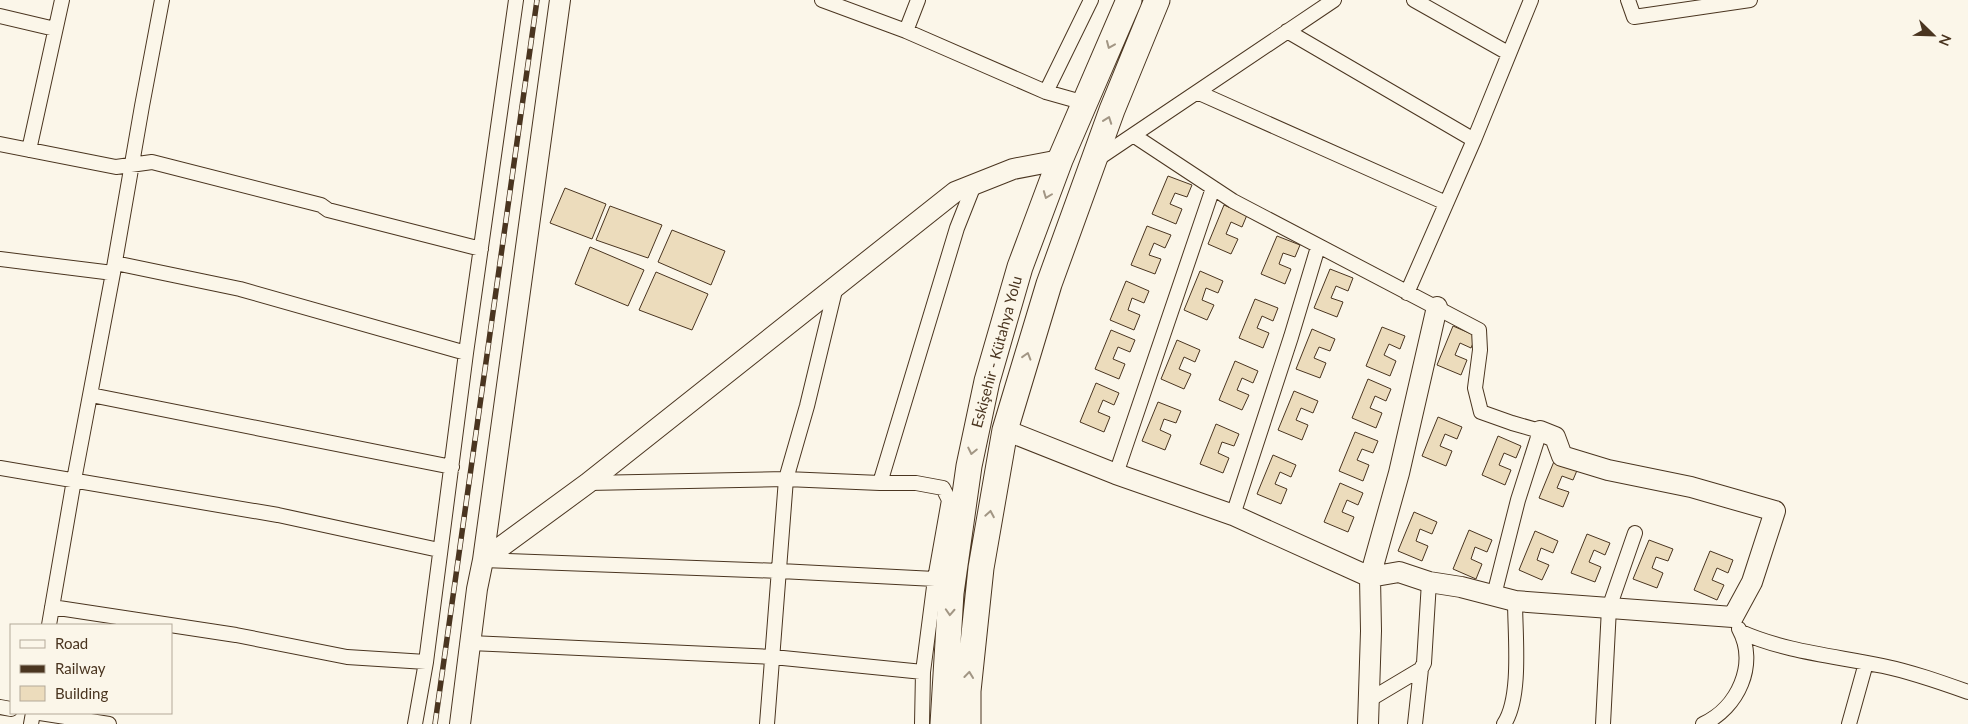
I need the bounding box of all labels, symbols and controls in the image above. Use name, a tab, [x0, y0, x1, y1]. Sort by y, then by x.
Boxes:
north arrow	[1908, 10, 1958, 60]
text: N	[1935, 32, 1955, 49]
one-way arrow	[1106, 40, 1116, 49]
one-way arrow	[1102, 116, 1112, 125]
one-way arrow	[1043, 190, 1053, 199]
street label: Eskişehir - Kütahya Yolu	[967, 274, 1025, 430]
one-way arrow	[1022, 353, 1032, 361]
one-way arrow	[967, 447, 978, 455]
one-way arrow	[985, 510, 995, 519]
one-way arrow	[945, 608, 956, 616]
legend	[10, 624, 172, 714]
text: Road	[55, 634, 88, 652]
text: Railway	[55, 659, 106, 677]
one-way arrow	[964, 671, 975, 679]
text: Building	[55, 684, 108, 702]

